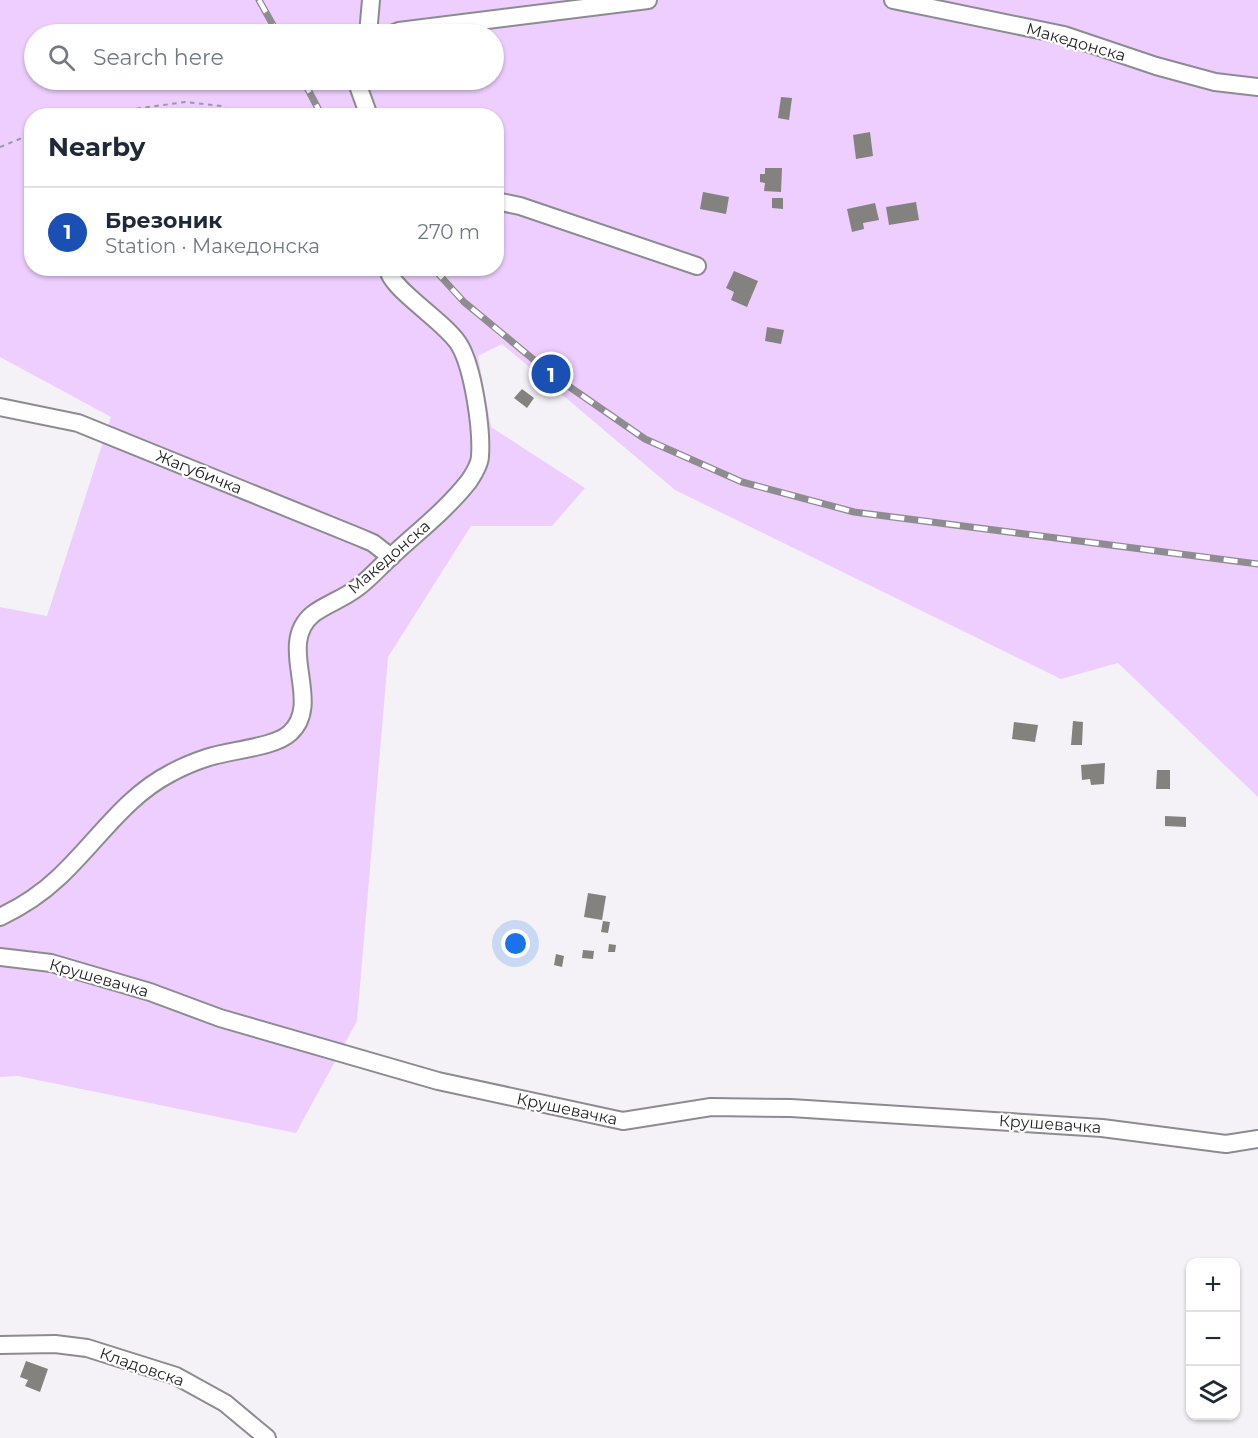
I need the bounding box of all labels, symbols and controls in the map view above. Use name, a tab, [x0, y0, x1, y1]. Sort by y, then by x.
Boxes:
street label: Македонска	[1024, 19, 1128, 65]
search box	[24, 24, 504, 90]
icon: search	[45, 41, 78, 74]
text: Search here	[93, 44, 224, 71]
text: Nearby	[48, 131, 145, 163]
text: Брезоник	[105, 207, 222, 234]
text: 1	[64, 220, 71, 244]
text: 270 m	[418, 220, 480, 244]
text: Station · Македонска	[105, 234, 320, 258]
pin: 1	[532, 352, 570, 397]
street label: Жагубичка	[153, 446, 245, 498]
street label: Македонска	[344, 516, 434, 598]
your location	[501, 929, 530, 958]
street label: Крушевачка	[47, 955, 151, 1001]
street label: Крушевачка	[515, 1089, 619, 1129]
street label: Крушевачка	[998, 1111, 1102, 1137]
map controls	[1186, 1258, 1240, 1420]
button: +	[1186, 1258, 1240, 1312]
button: −	[1186, 1312, 1240, 1366]
street label: Кладовска	[97, 1344, 187, 1390]
button: layers	[1186, 1366, 1240, 1420]

